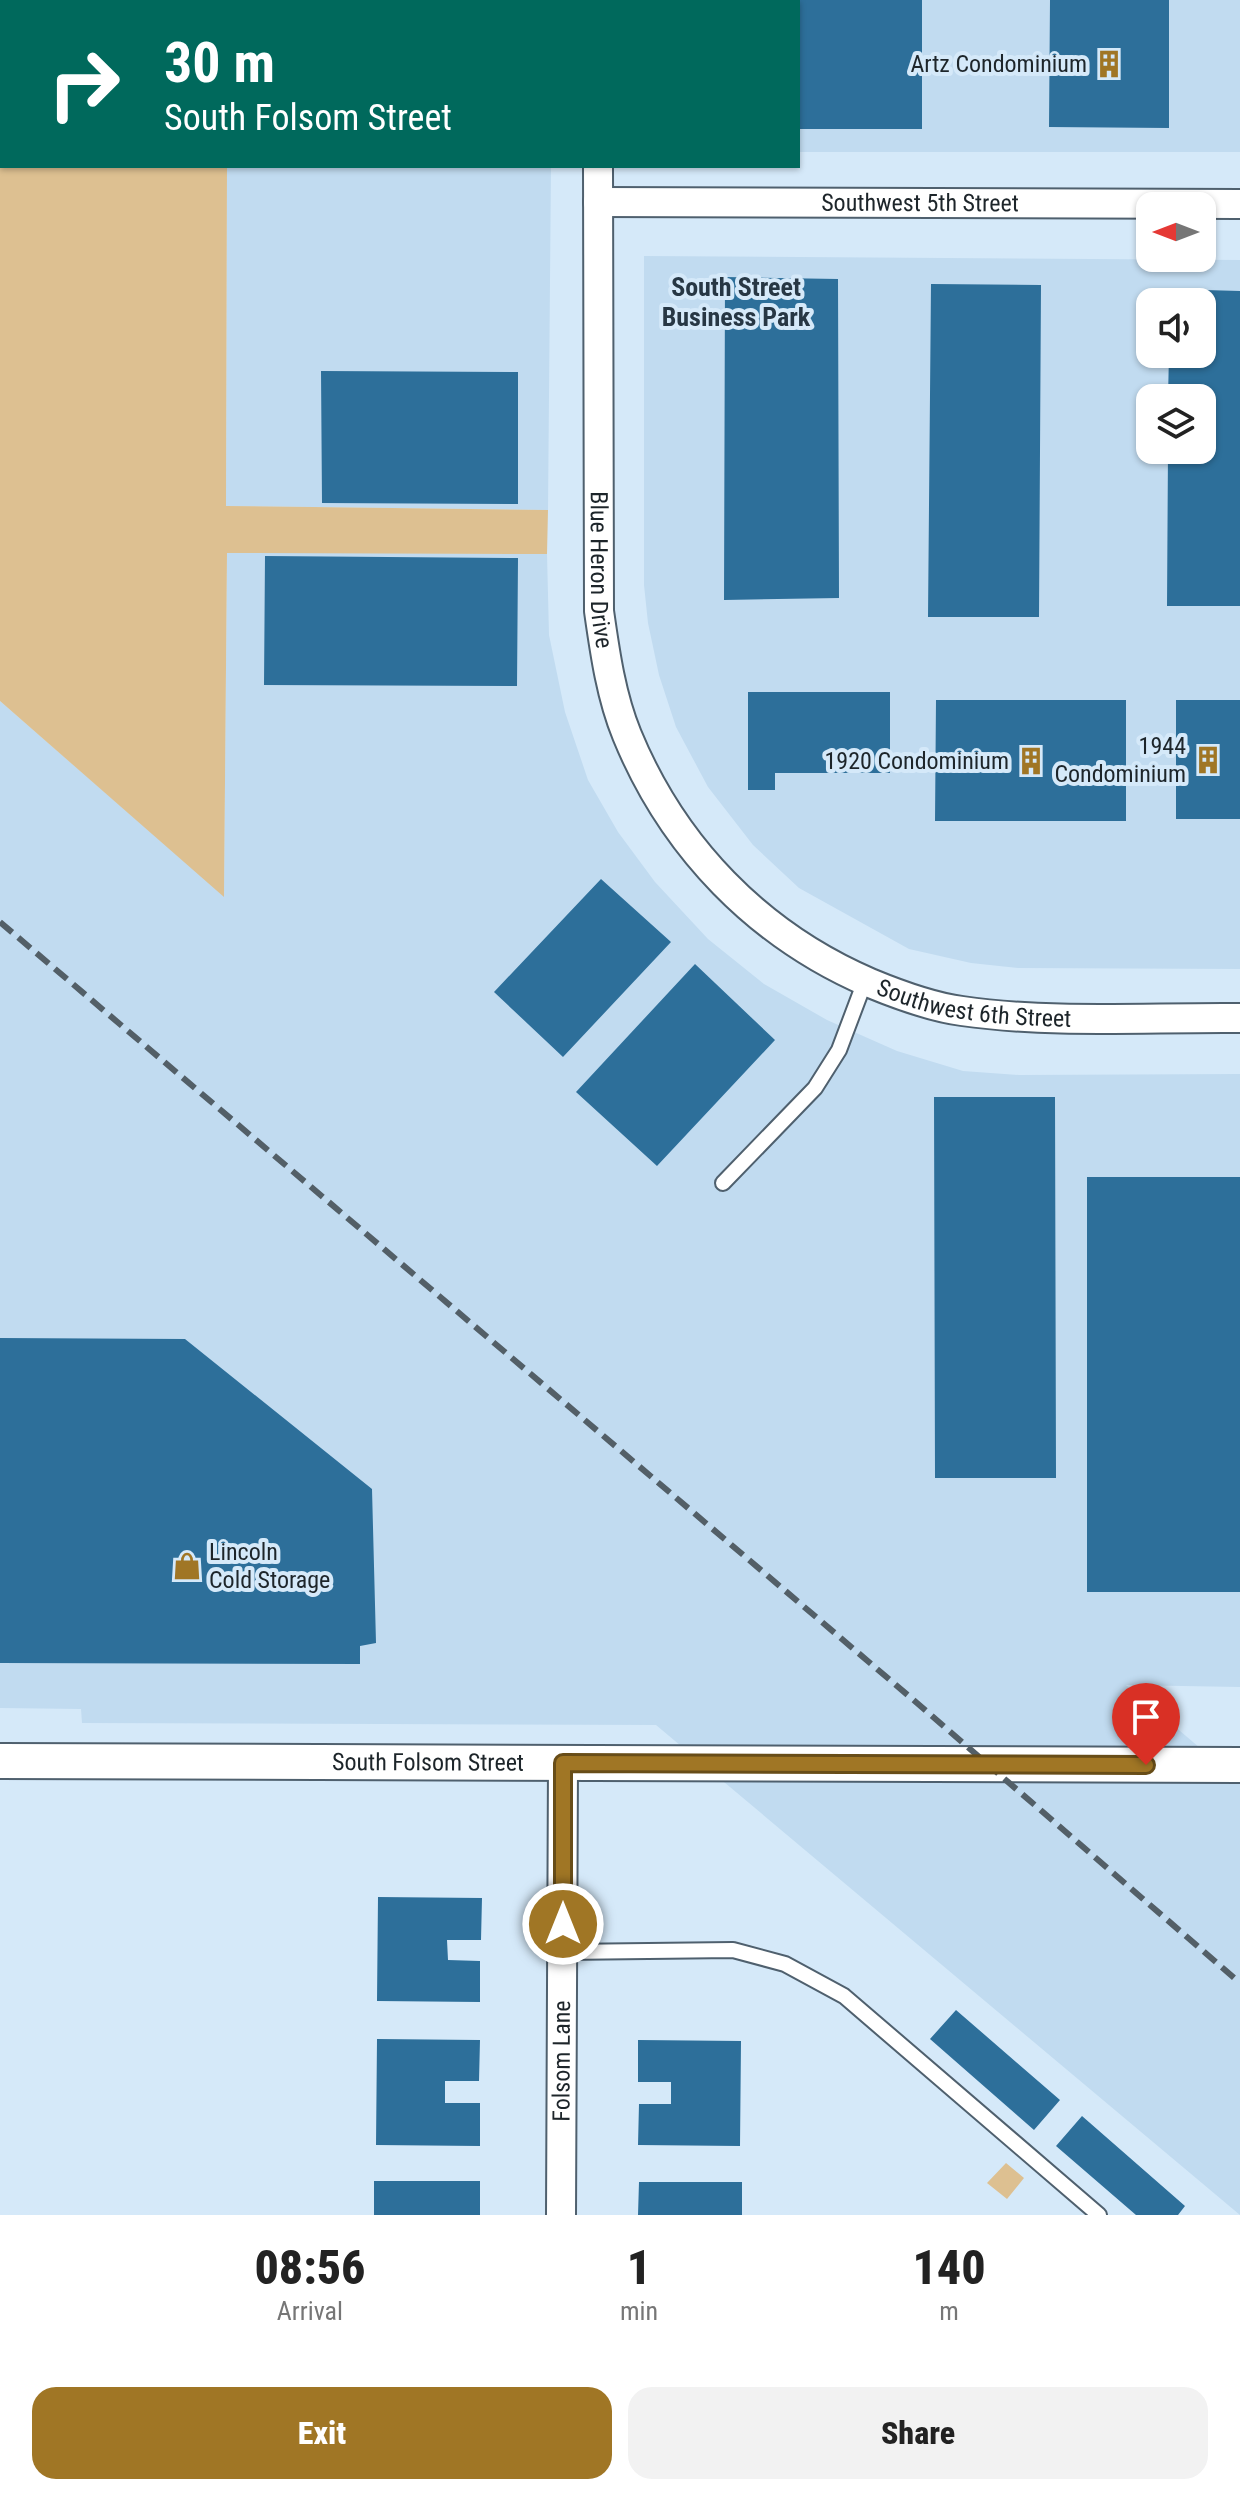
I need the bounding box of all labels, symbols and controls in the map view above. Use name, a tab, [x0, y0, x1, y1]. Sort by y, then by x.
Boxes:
text: 30 m	[164, 30, 275, 96]
icon: right	[32, 32, 136, 136]
building icon: Artz Condominium	[1094, 49, 1124, 79]
place label: Artz Condominium	[911, 50, 1087, 78]
text: South Folsom Street	[164, 97, 452, 139]
street label: Southwest 5th Street	[821, 189, 1019, 217]
north arrow	[1136, 192, 1216, 272]
map controls	[1136, 192, 1216, 464]
district label: South Street Business Park	[662, 272, 811, 332]
button: sound	[1136, 288, 1216, 368]
button: layers	[1136, 384, 1216, 464]
street label: Blue Heron Drive	[585, 491, 618, 650]
place label: 1944 Condominium	[1054, 732, 1186, 788]
building icon: 1944 Condominium	[1193, 745, 1223, 775]
building icon: 1920 Condominium	[1016, 746, 1046, 776]
place label: 1920 Condominium	[824, 747, 1009, 775]
street label: Southwest 6th Street	[873, 973, 1072, 1033]
place label: Lincoln Cold Storage	[209, 1538, 330, 1594]
shop icon: Lincoln Cold Storage	[172, 1551, 202, 1581]
pin	[1112, 1683, 1180, 1765]
icon: arrive	[1124, 1695, 1168, 1739]
street label: South Folsom Street	[332, 1748, 524, 1777]
position arrow	[521, 1882, 605, 1966]
street label: Folsom Lane	[547, 2000, 576, 2122]
text: 08:56	[254, 2239, 366, 2296]
text: 1	[627, 2239, 651, 2296]
text: 140	[912, 2239, 986, 2296]
text: Arrival	[277, 2296, 343, 2326]
text: min	[620, 2296, 658, 2326]
text: m	[939, 2296, 959, 2326]
button: Exit	[32, 2387, 612, 2479]
button: Share	[628, 2387, 1208, 2479]

